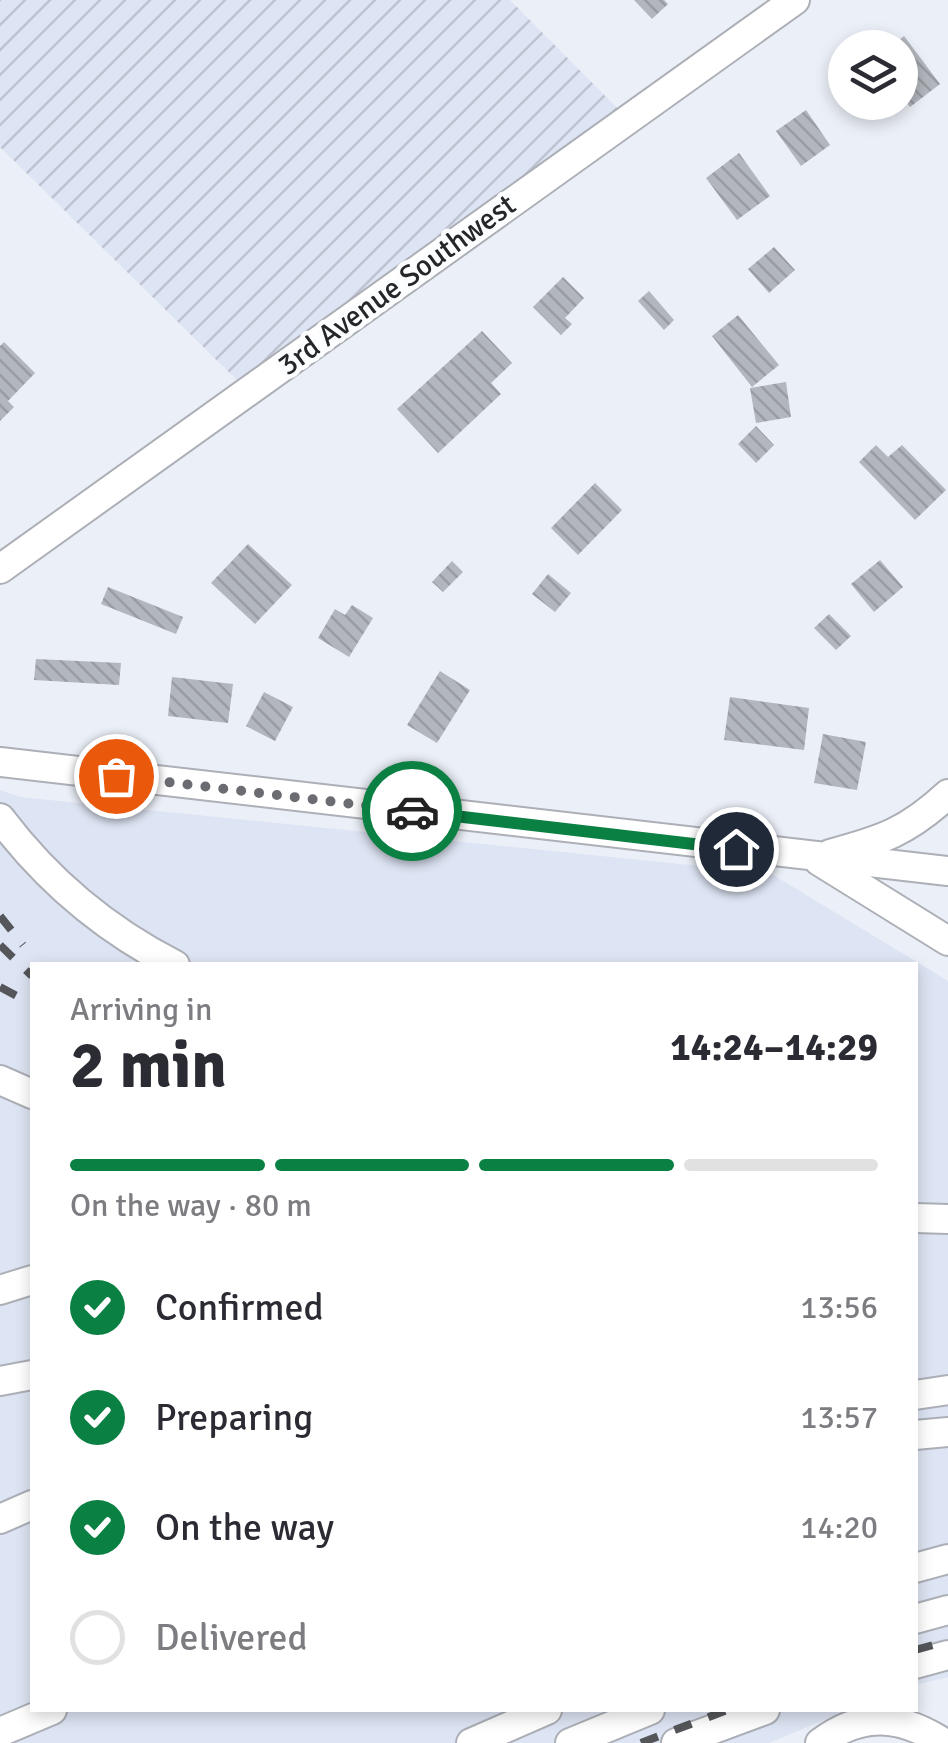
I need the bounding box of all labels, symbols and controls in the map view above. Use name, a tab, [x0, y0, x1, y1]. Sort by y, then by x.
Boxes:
map controls	[828, 30, 918, 120]
button: layers	[828, 30, 918, 120]
street label: 3rd Avenue Southwest	[271, 186, 523, 384]
pin	[74, 734, 159, 819]
icon: bag	[89, 749, 144, 804]
courier	[362, 761, 462, 861]
icon: car	[385, 784, 440, 839]
pin	[694, 807, 779, 892]
icon: home	[709, 822, 764, 877]
text: Arriving in	[70, 990, 212, 1029]
text: 14:24–14:29	[670, 1024, 878, 1071]
text: 2 min	[70, 1026, 227, 1106]
text: On the way · 80 m	[70, 1186, 312, 1225]
icon: check	[70, 1280, 125, 1335]
text: Confirmed	[155, 1284, 324, 1331]
text: 13:56	[800, 1288, 878, 1327]
icon: check	[70, 1390, 125, 1445]
text: Preparing	[155, 1394, 313, 1441]
text: 13:57	[800, 1398, 878, 1437]
icon: check	[70, 1500, 125, 1555]
text: On the way	[155, 1504, 334, 1551]
text: 14:20	[800, 1508, 878, 1547]
text: Delivered	[155, 1614, 308, 1661]

